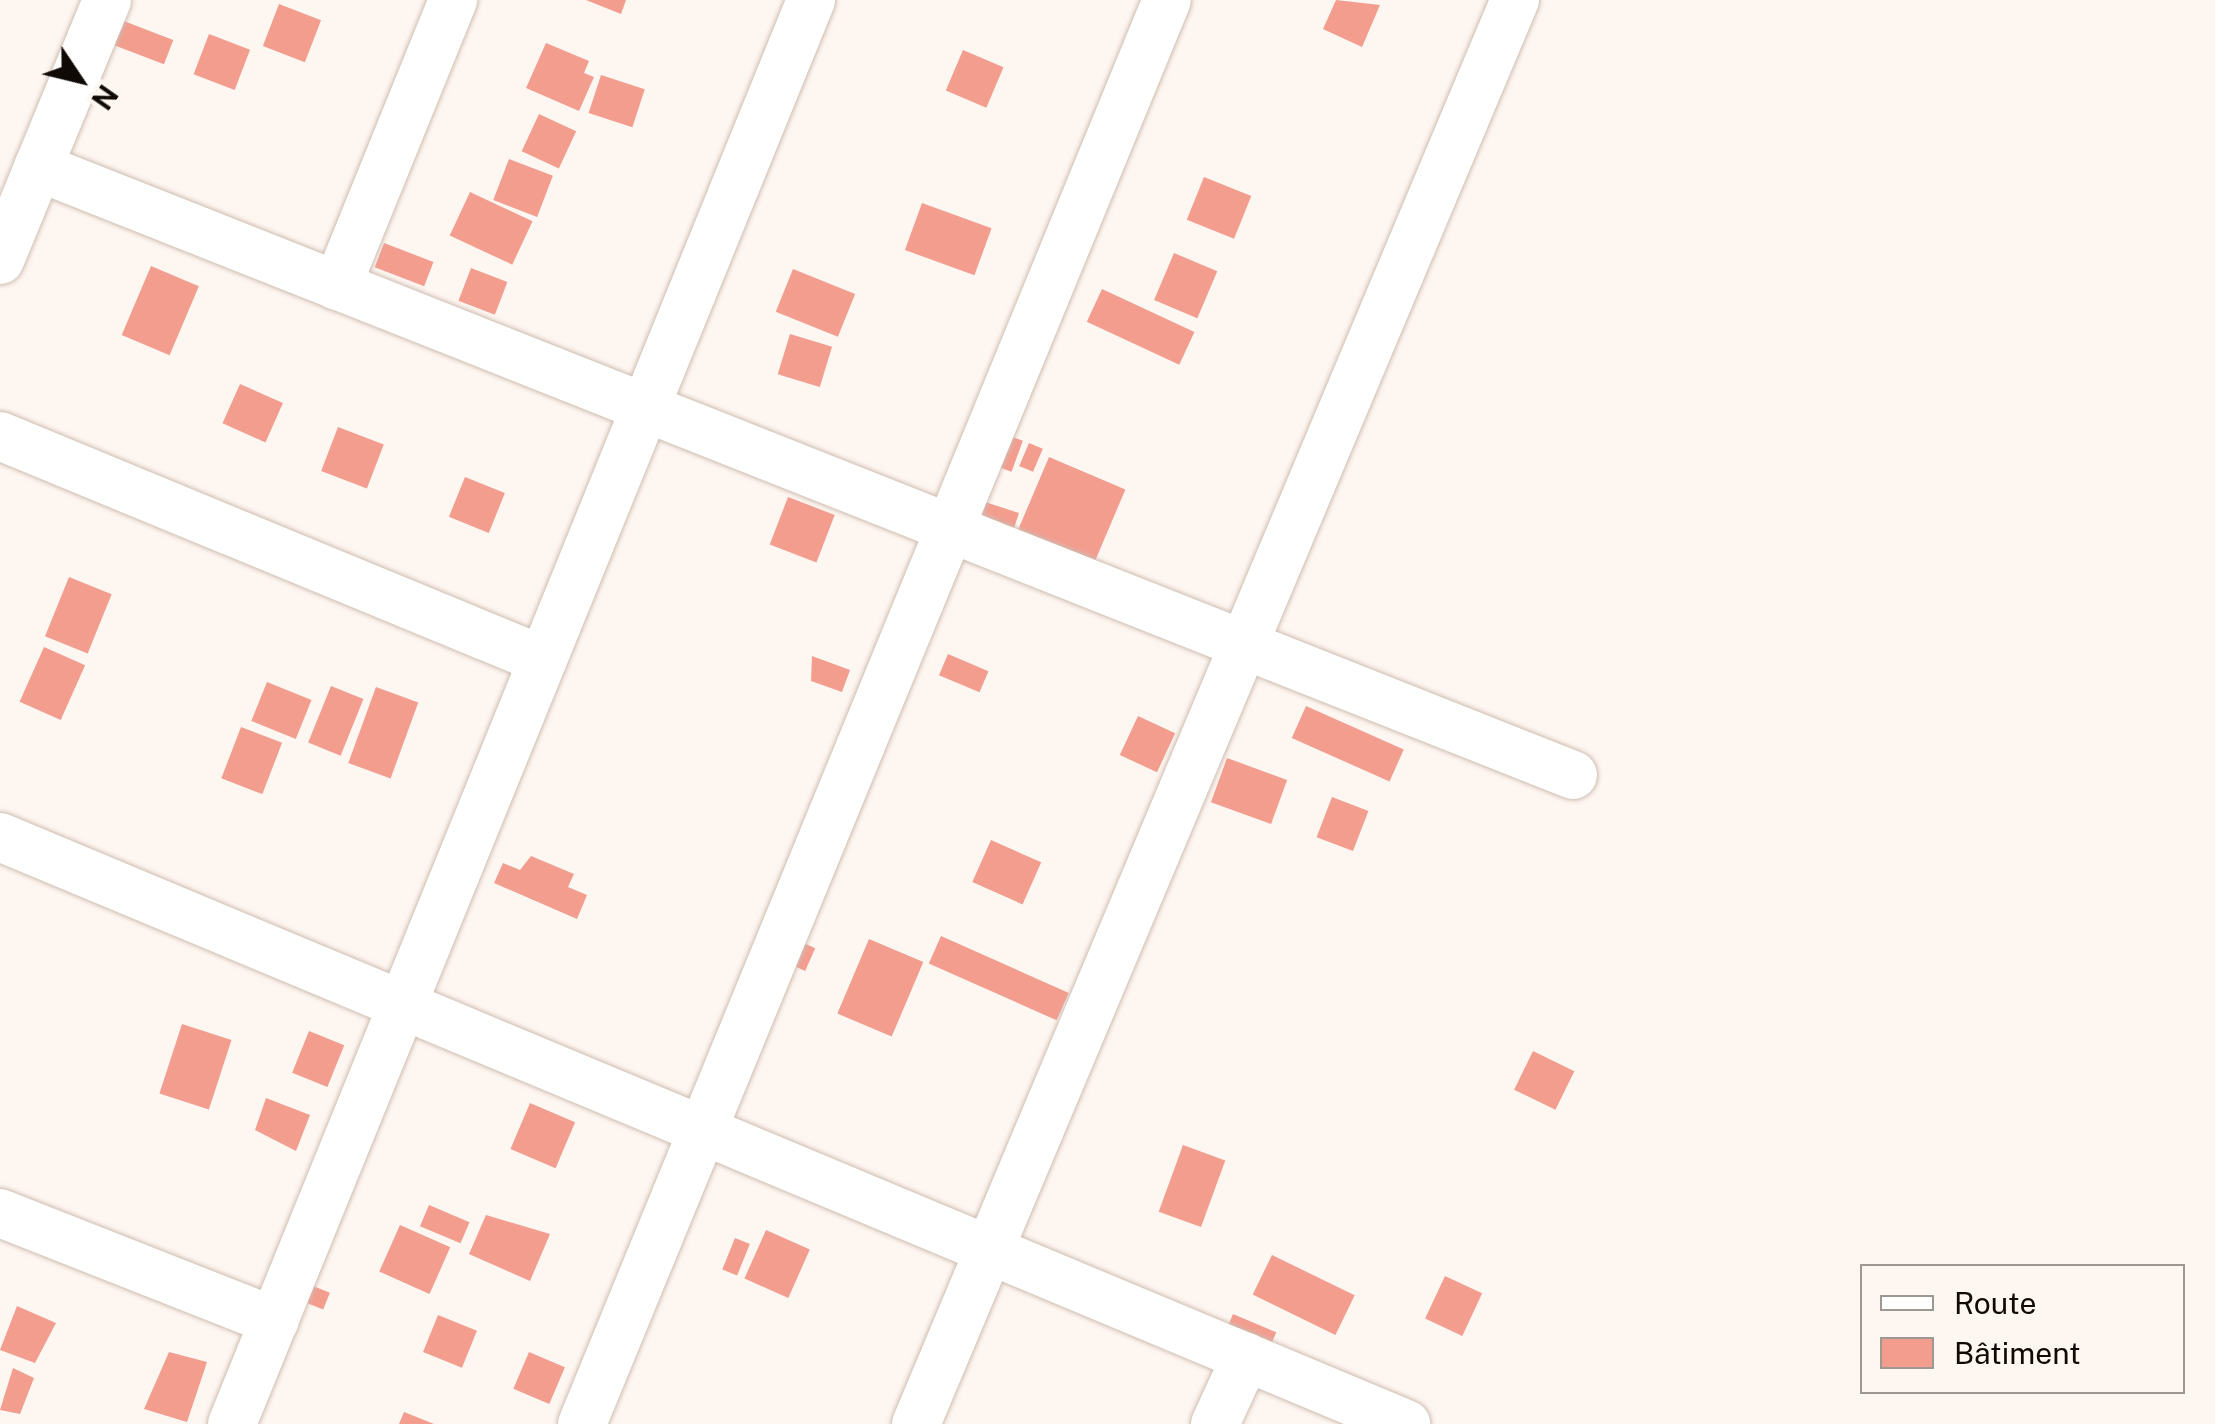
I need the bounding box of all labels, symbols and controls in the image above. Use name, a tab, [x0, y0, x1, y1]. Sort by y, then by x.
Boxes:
north arrow	[30, 30, 130, 130]
text: N	[85, 79, 125, 116]
legend	[1860, 1264, 2185, 1394]
text: Route	[1954, 1285, 2036, 1321]
text: Bâtiment	[1954, 1335, 2081, 1371]

